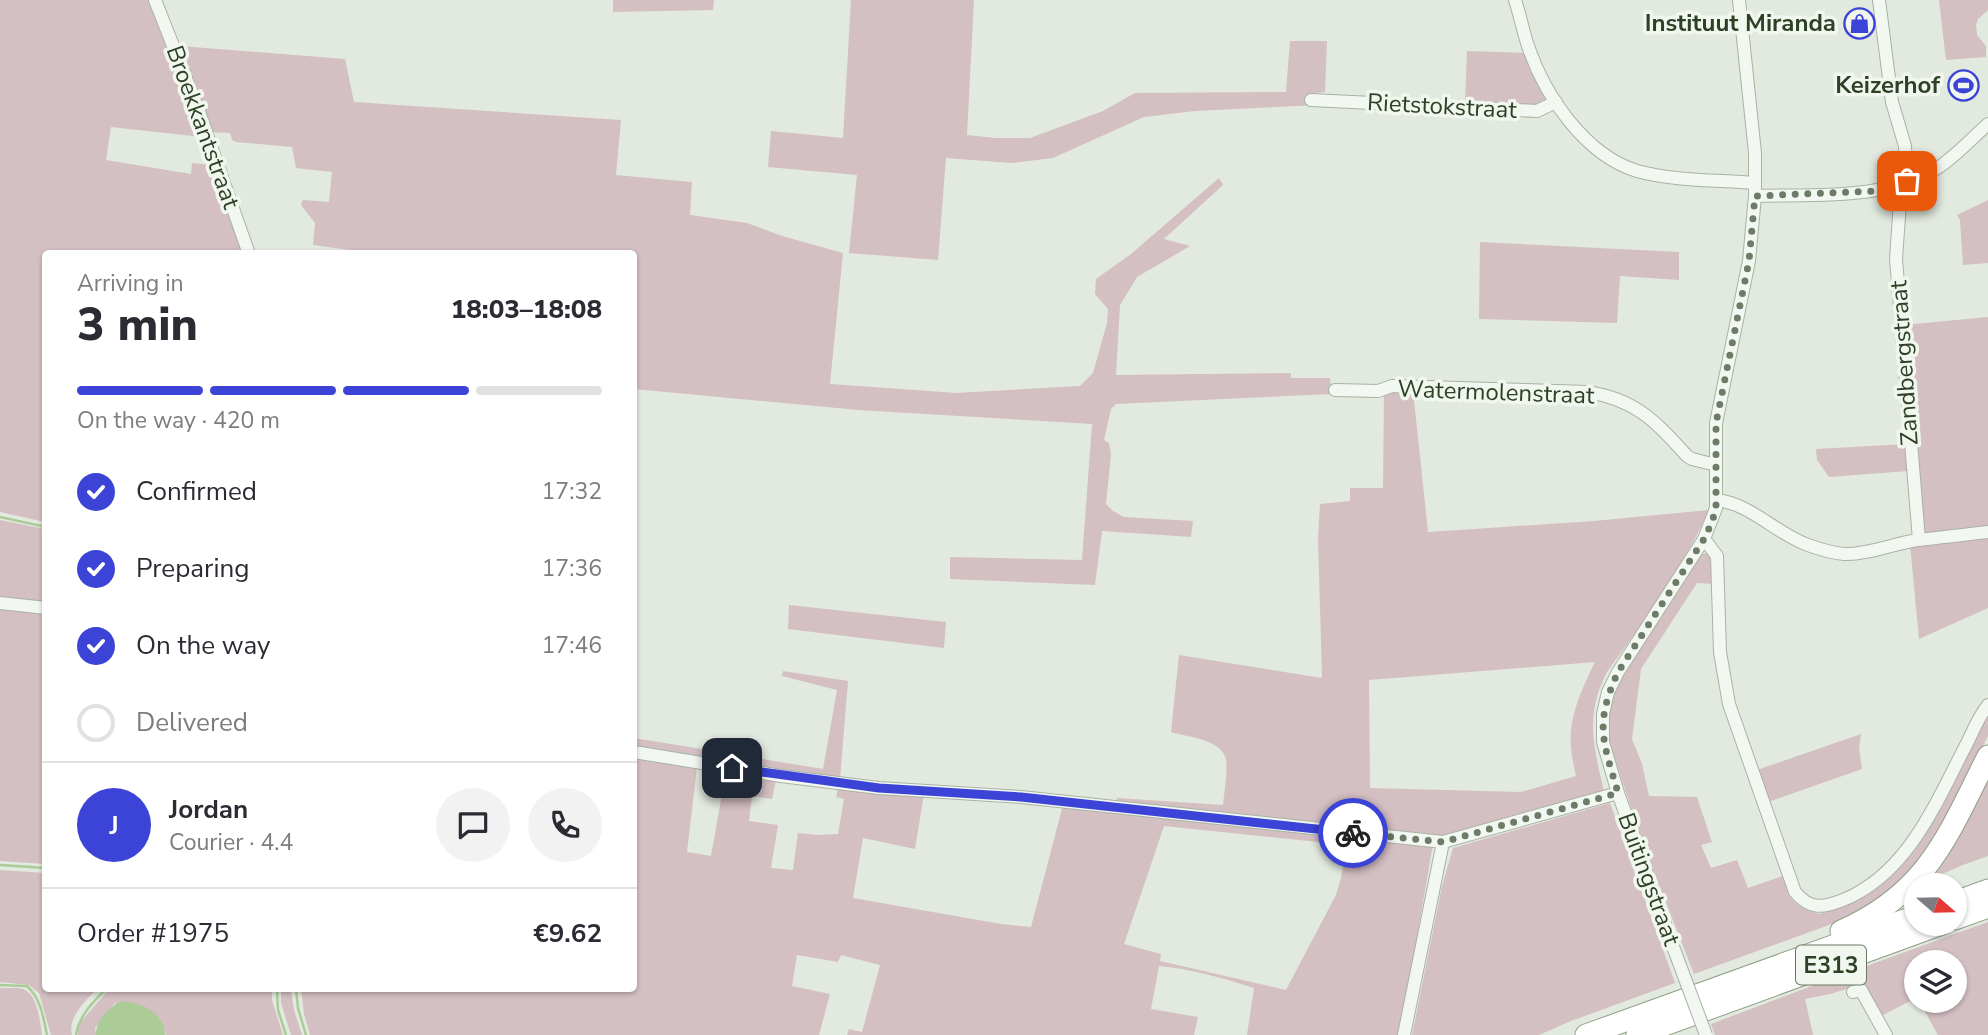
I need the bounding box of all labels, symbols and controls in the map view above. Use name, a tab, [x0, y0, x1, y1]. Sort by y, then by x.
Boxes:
shop icon: Instituut Miranda	[1842, 6, 1876, 40]
place label: Instituut Miranda	[1645, 7, 1836, 39]
street label: Broekkantstraat	[159, 41, 248, 214]
sports icon: Keizerhof	[1946, 68, 1980, 102]
place label: Keizerhof	[1835, 69, 1941, 101]
street label: Rietstokstraat	[1366, 86, 1518, 126]
pin	[1877, 151, 1937, 211]
icon: bag	[1888, 162, 1926, 200]
text: Arriving in	[77, 268, 184, 299]
street label: Zandbergstraat	[1882, 279, 1926, 447]
text: 18:03–18:08	[451, 292, 602, 327]
text: 3 min	[77, 293, 198, 356]
street label: Watermolenstraat	[1397, 373, 1595, 411]
text: On the way · 420 m	[77, 405, 280, 436]
icon: check	[77, 473, 115, 511]
text: Confirmed	[136, 474, 257, 509]
text: 17:32	[542, 476, 602, 507]
icon: check	[77, 550, 115, 588]
text: Preparing	[136, 551, 249, 586]
text: 17:36	[542, 553, 602, 584]
icon: check	[77, 627, 115, 665]
text: On the way	[136, 628, 270, 663]
text: 17:46	[542, 630, 602, 661]
text: Delivered	[136, 705, 248, 740]
pin	[702, 738, 762, 798]
icon: home	[713, 749, 751, 787]
button: chat	[436, 788, 510, 862]
button: phone	[528, 788, 602, 862]
text: Jordan	[169, 792, 248, 827]
courier	[1318, 798, 1388, 868]
text: J	[109, 808, 119, 843]
street label: Buitingstraat	[1610, 808, 1688, 950]
icon: bike	[1334, 814, 1372, 852]
text: Courier · 4.4	[169, 827, 293, 858]
north arrow	[1904, 873, 1967, 936]
map controls	[1904, 873, 1967, 1013]
text: Order #1975	[77, 916, 229, 951]
text: €9.62	[533, 916, 602, 951]
road number: E313	[1796, 946, 1866, 984]
button: layers	[1904, 950, 1967, 1013]

